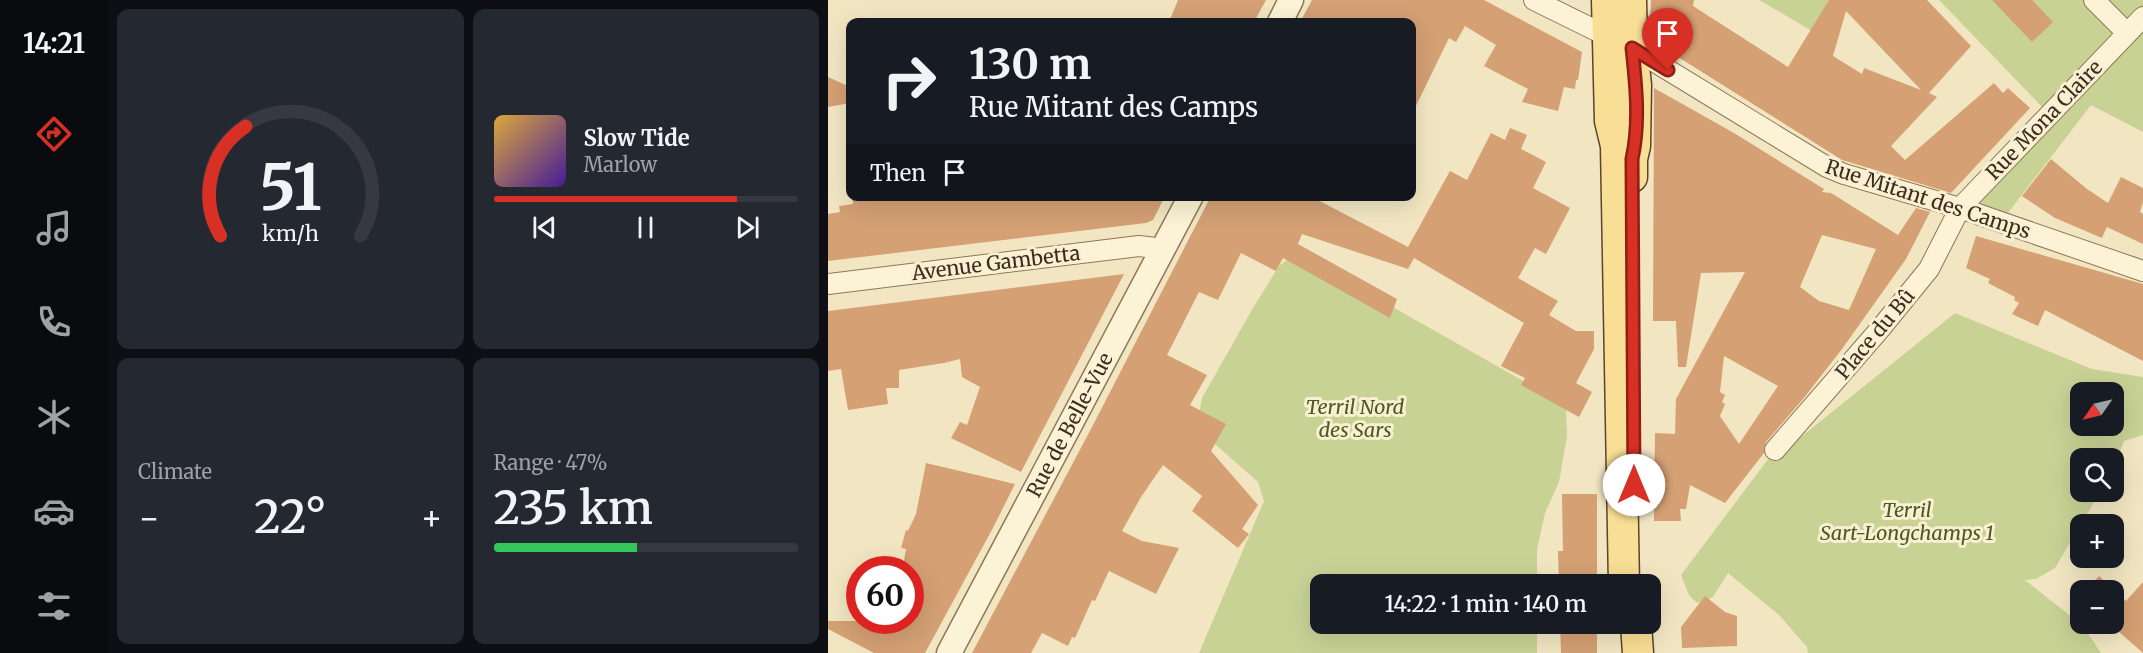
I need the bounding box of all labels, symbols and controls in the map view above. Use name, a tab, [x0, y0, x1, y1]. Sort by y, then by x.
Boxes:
pin	[1642, 8, 1693, 70]
icon: arrive	[1651, 17, 1684, 50]
text: 14:21	[23, 26, 85, 60]
text: 130 m	[969, 38, 1091, 90]
icon: right	[870, 42, 948, 120]
street label: Rue Mona Claire	[1980, 55, 2107, 185]
text: Rue Mitant des Camps	[969, 90, 1258, 124]
icon: directions	[33, 113, 75, 155]
text: Slow Tide	[584, 124, 690, 152]
text: 51	[259, 149, 322, 227]
text: Marlow	[584, 152, 657, 177]
street label: Rue Mitant des Camps	[1822, 154, 2034, 244]
icon: arrive	[938, 156, 971, 189]
text: Then	[870, 159, 926, 187]
icon: music	[33, 207, 75, 249]
icon: previous	[528, 211, 561, 244]
icon: pause	[629, 211, 662, 244]
icon: next	[731, 211, 764, 244]
text: km/h	[262, 221, 319, 248]
street label: Avenue Gambetta	[909, 240, 1082, 285]
street label: Place du Bû	[1830, 284, 1920, 384]
icon: phone	[33, 301, 75, 343]
street label: Rue de Belle-Vue	[1021, 348, 1118, 501]
north arrow	[2070, 382, 2124, 436]
map controls	[2070, 382, 2124, 634]
park label: Terril Nord des Sars	[1306, 394, 1405, 442]
icon: climate	[33, 396, 75, 438]
button: search	[2070, 448, 2124, 502]
text: Range · 47%	[494, 450, 607, 475]
position arrow	[1602, 453, 1666, 517]
text: Climate	[138, 459, 212, 484]
text: 235 km	[494, 480, 653, 536]
text: 22°	[254, 489, 326, 545]
icon: car	[33, 490, 75, 532]
park label: Terril Sart-Longchamps 1	[1820, 497, 1994, 545]
text: −	[138, 498, 160, 539]
text: +	[420, 498, 442, 539]
button: +	[2070, 514, 2124, 568]
speed limit sign: 60	[846, 556, 924, 634]
button: −	[2070, 580, 2124, 634]
icon: filters	[33, 585, 75, 627]
text: 14:22 · 1 min · 140 m	[1384, 590, 1587, 618]

